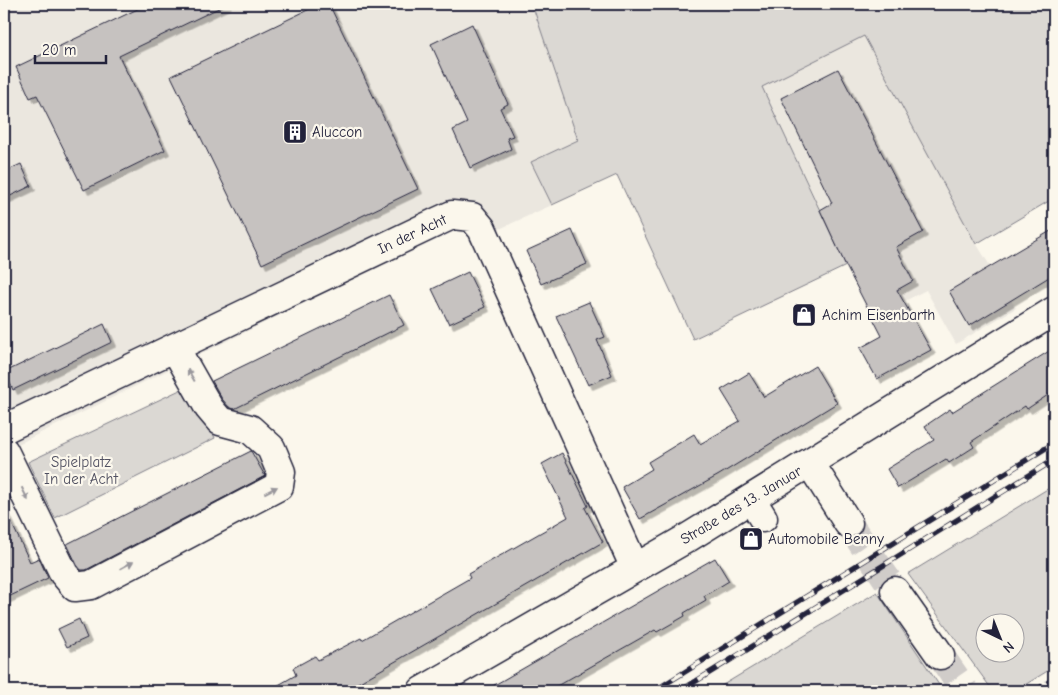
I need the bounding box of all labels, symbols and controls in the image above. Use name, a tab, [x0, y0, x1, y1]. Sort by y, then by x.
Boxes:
scale bar	[35, 32, 106, 64]
text: 20 m	[42, 41, 76, 59]
building icon: Aluccon	[282, 119, 308, 145]
place label: Aluccon	[312, 123, 362, 141]
street label: In der Acht	[375, 210, 450, 258]
shop icon: Achim Eisenbarth	[791, 302, 817, 328]
place label: Achim Eisenbarth	[822, 306, 935, 324]
one-way arrow	[186, 369, 195, 382]
park label: Spielplatz In der Acht	[44, 453, 119, 488]
street label: Straße des 13. Januar	[677, 462, 805, 548]
one-way arrow	[264, 486, 279, 494]
one-way arrow	[21, 487, 29, 502]
shop icon: Automobile Benny	[738, 526, 764, 552]
place label: Automobile Benny	[768, 530, 884, 548]
one-way arrow	[121, 561, 134, 570]
north arrow	[976, 612, 1026, 662]
text: N	[999, 638, 1018, 656]

